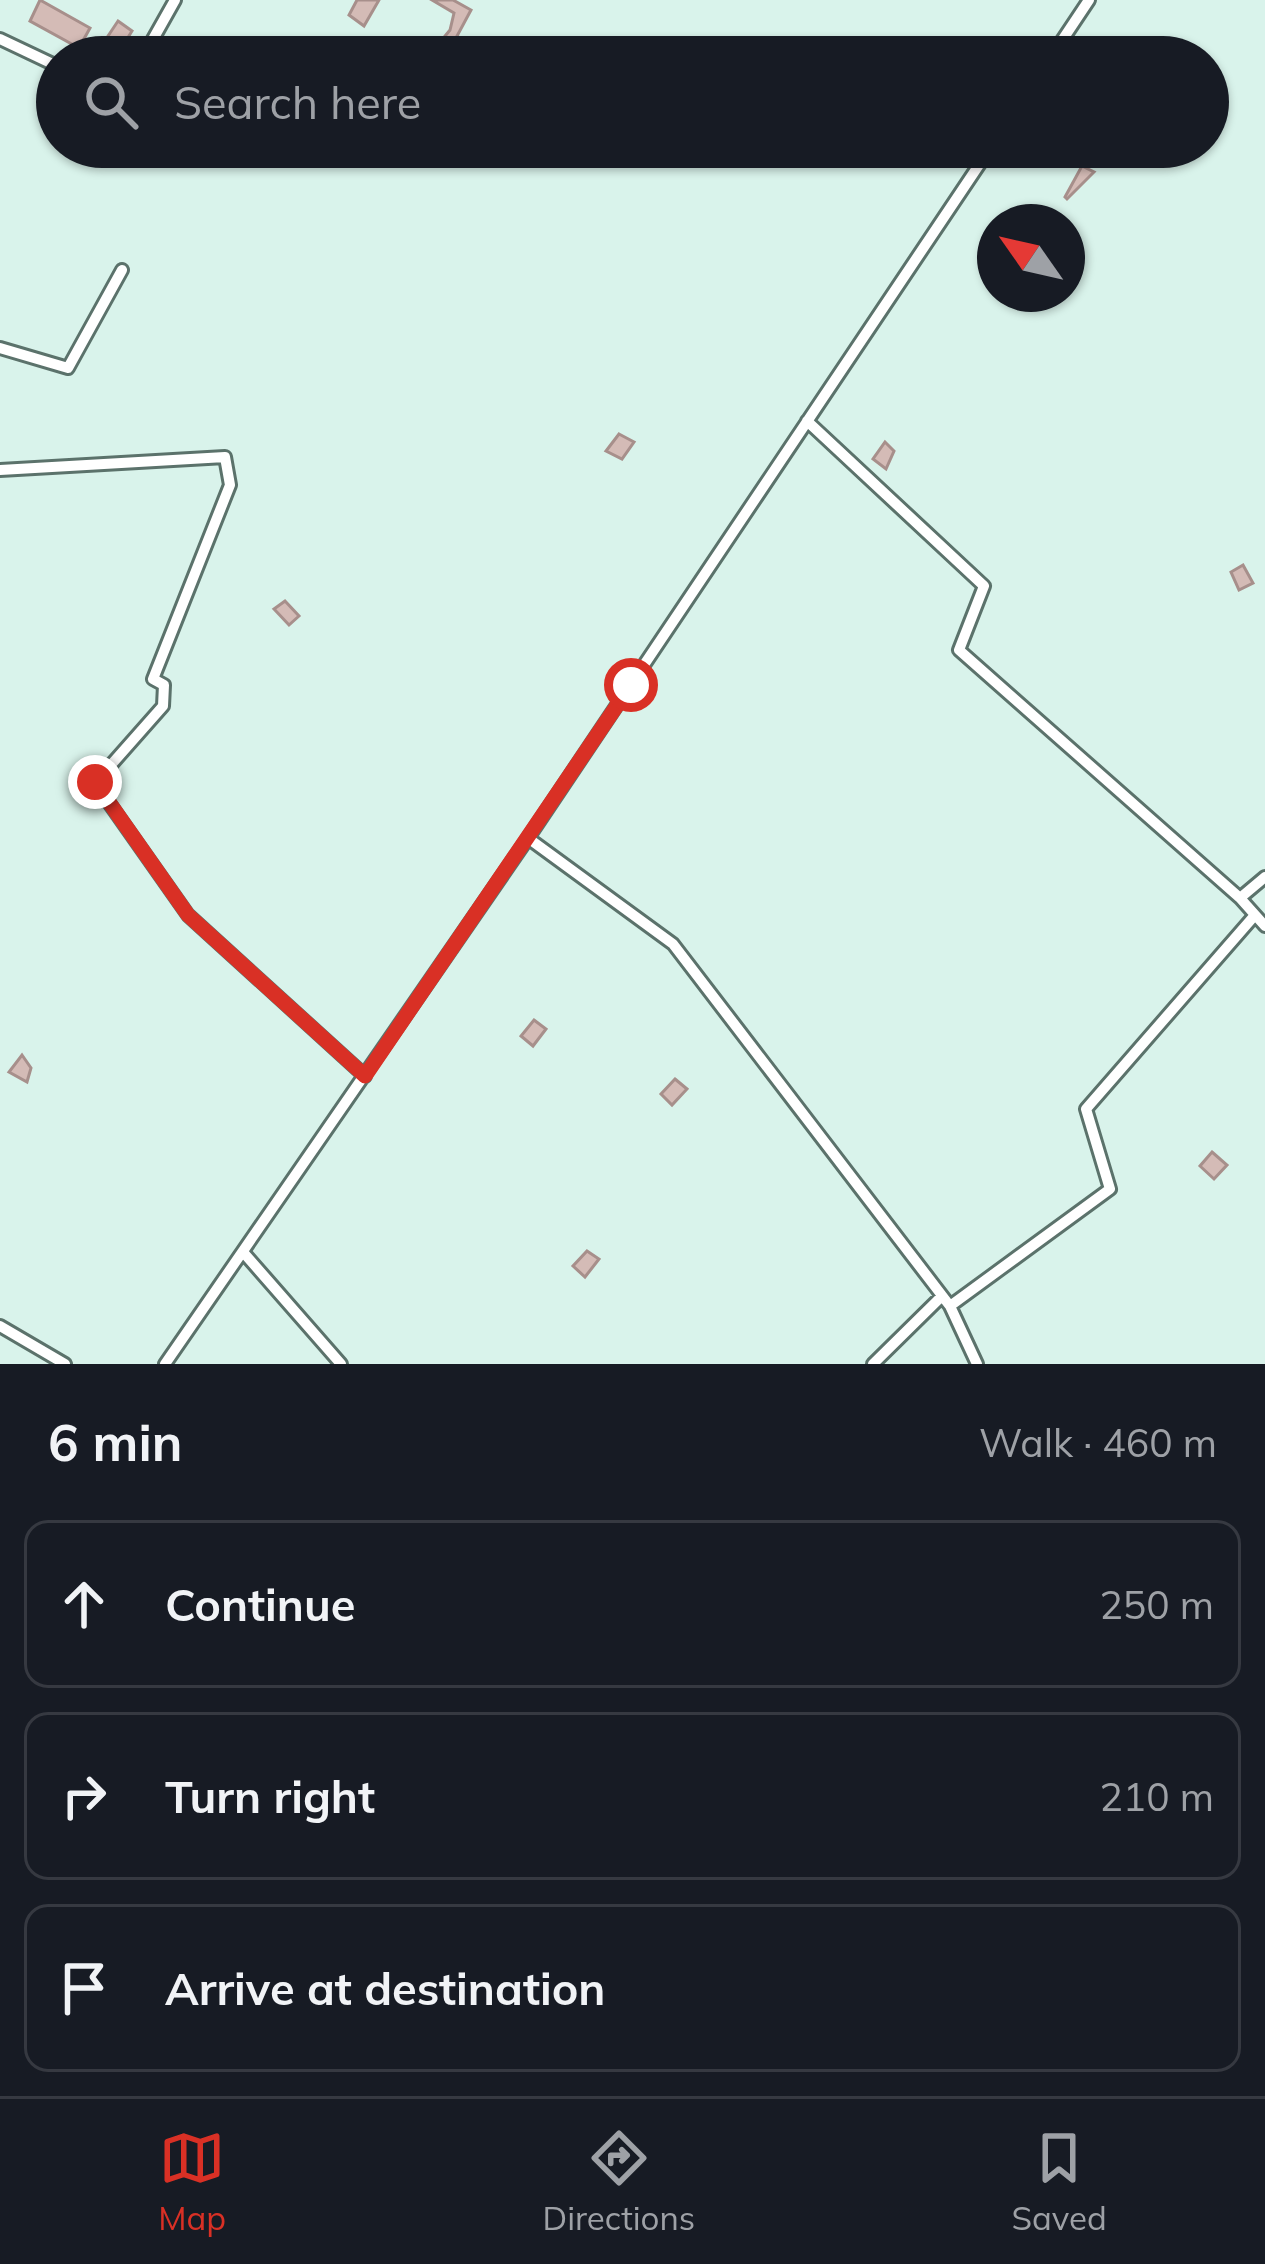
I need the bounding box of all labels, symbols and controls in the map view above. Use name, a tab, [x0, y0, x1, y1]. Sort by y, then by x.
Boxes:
search box	[36, 36, 1229, 168]
icon: search	[78, 69, 144, 135]
text: Search here	[174, 74, 421, 130]
north arrow	[977, 204, 1085, 312]
route start	[604, 658, 658, 712]
route end	[68, 755, 122, 809]
text: 6 min	[48, 1410, 183, 1474]
text: Walk · 460 m	[979, 1418, 1217, 1467]
icon: ahead	[51, 1571, 117, 1637]
text: Continue	[165, 1576, 355, 1632]
text: 250 m	[1099, 1580, 1214, 1629]
icon: right	[51, 1763, 117, 1829]
text: Turn right	[165, 1768, 375, 1824]
text: 210 m	[1099, 1772, 1214, 1821]
icon: arrive	[51, 1955, 117, 2021]
text: Arrive at destination	[165, 1960, 605, 2016]
tab: Map	[158, 2125, 226, 2238]
tab: Directions	[543, 2125, 695, 2238]
tab: Saved	[1012, 2125, 1107, 2238]

